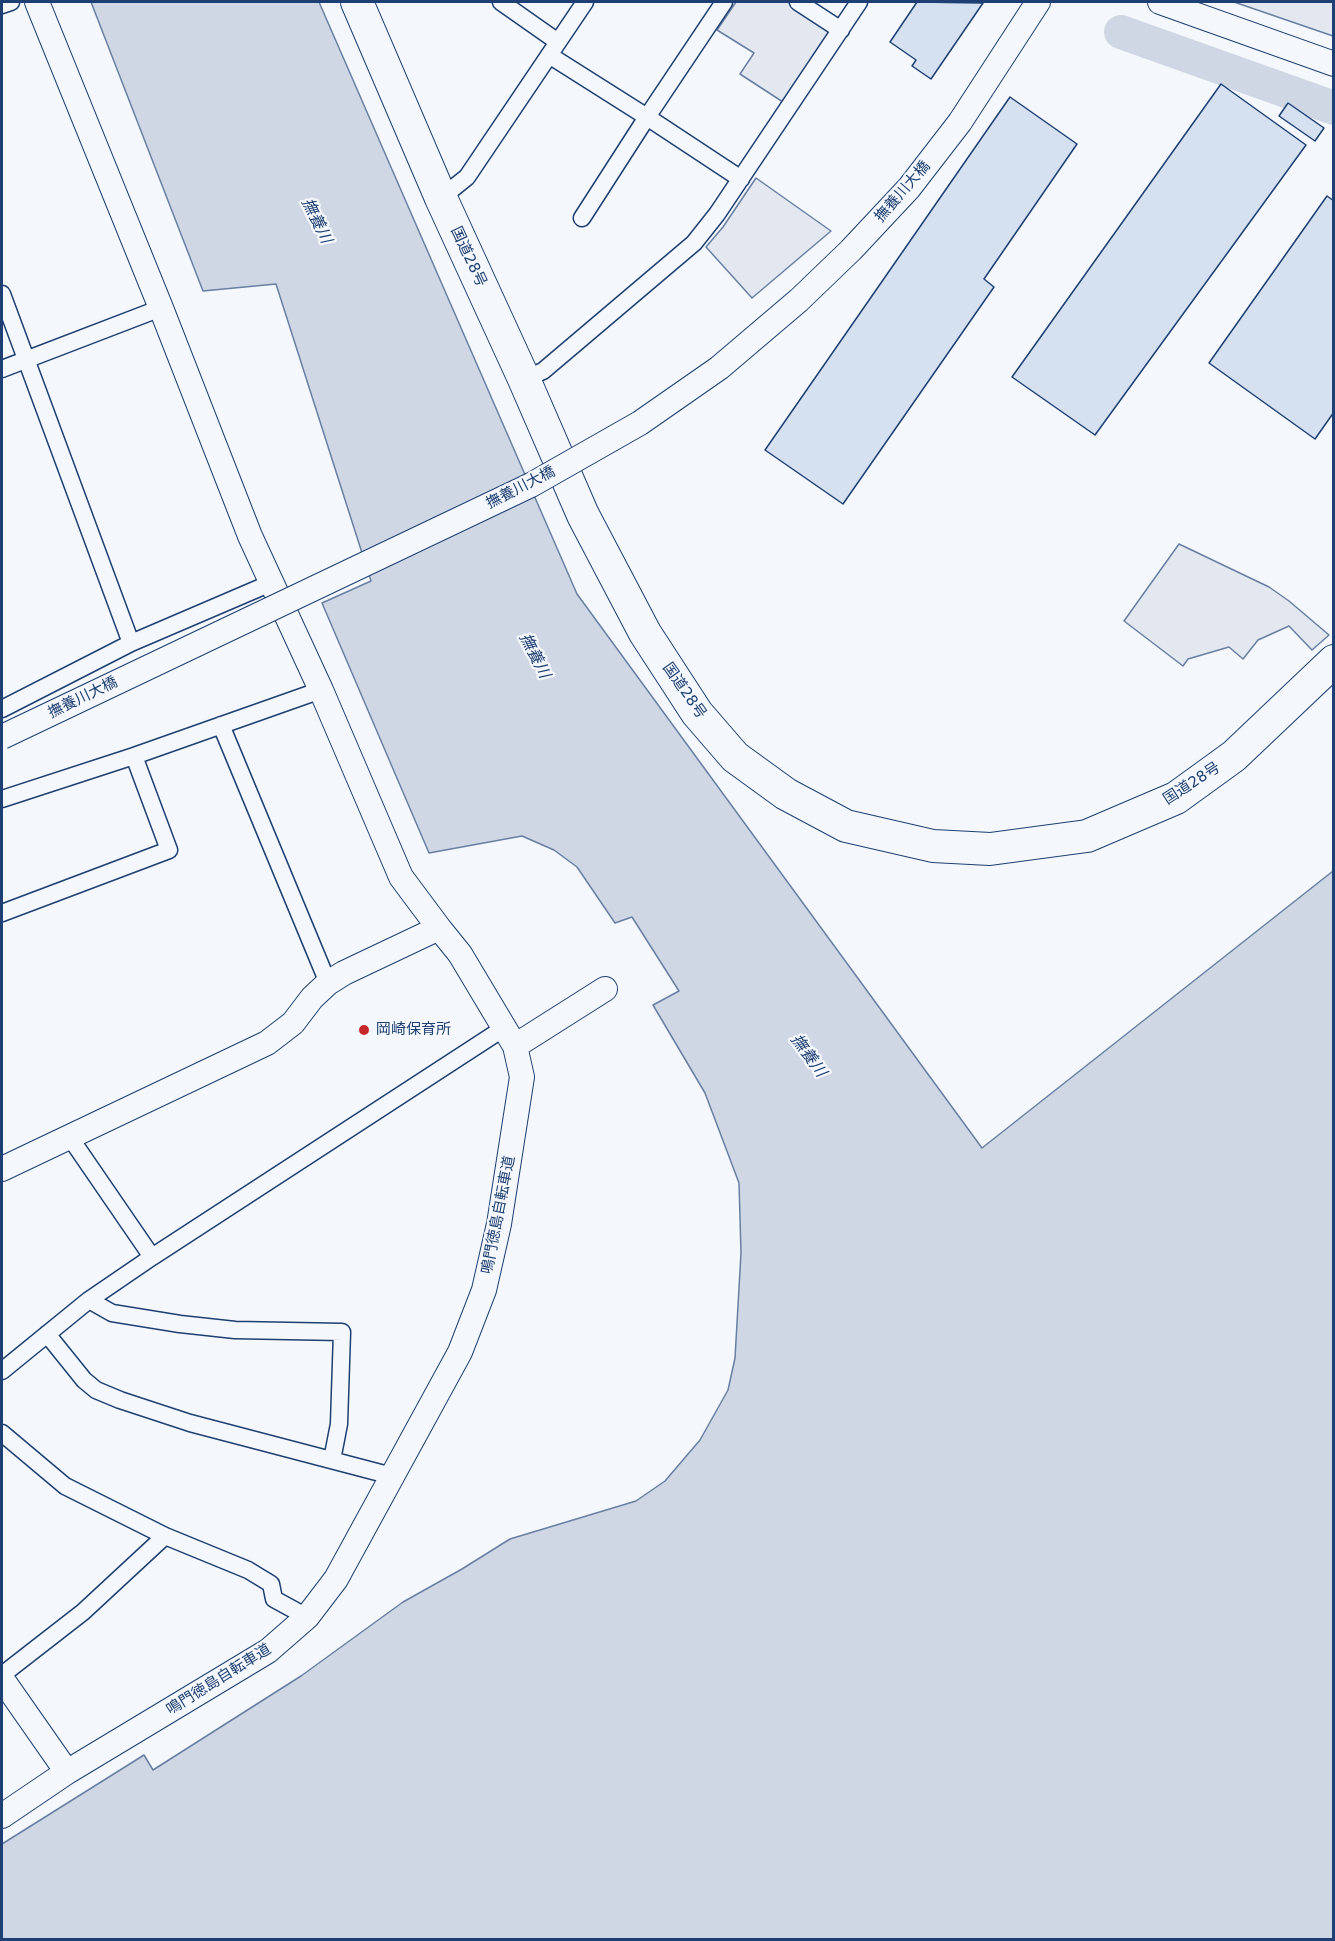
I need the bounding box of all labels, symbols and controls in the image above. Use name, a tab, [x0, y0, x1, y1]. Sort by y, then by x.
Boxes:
street label: 撫養川大橋	[872, 158, 934, 226]
water label: 撫養川	[297, 195, 335, 247]
street label: 国道28号	[446, 224, 490, 290]
street label: 撫養川大橋	[484, 463, 558, 513]
water label: 撫養川	[515, 630, 553, 682]
street label: 国道28号	[658, 660, 710, 722]
street label: 撫養川大橋	[45, 673, 121, 723]
street label: 国道28号	[1160, 759, 1224, 809]
place label: 岡崎保育所	[376, 1021, 451, 1039]
marker: 岡崎保育所	[357, 1023, 371, 1037]
water label: 撫養川	[786, 1031, 830, 1081]
street label: 鳴門徳島自転車道	[479, 1154, 519, 1276]
street label: 鳴門徳島自転車道	[163, 1641, 275, 1719]

